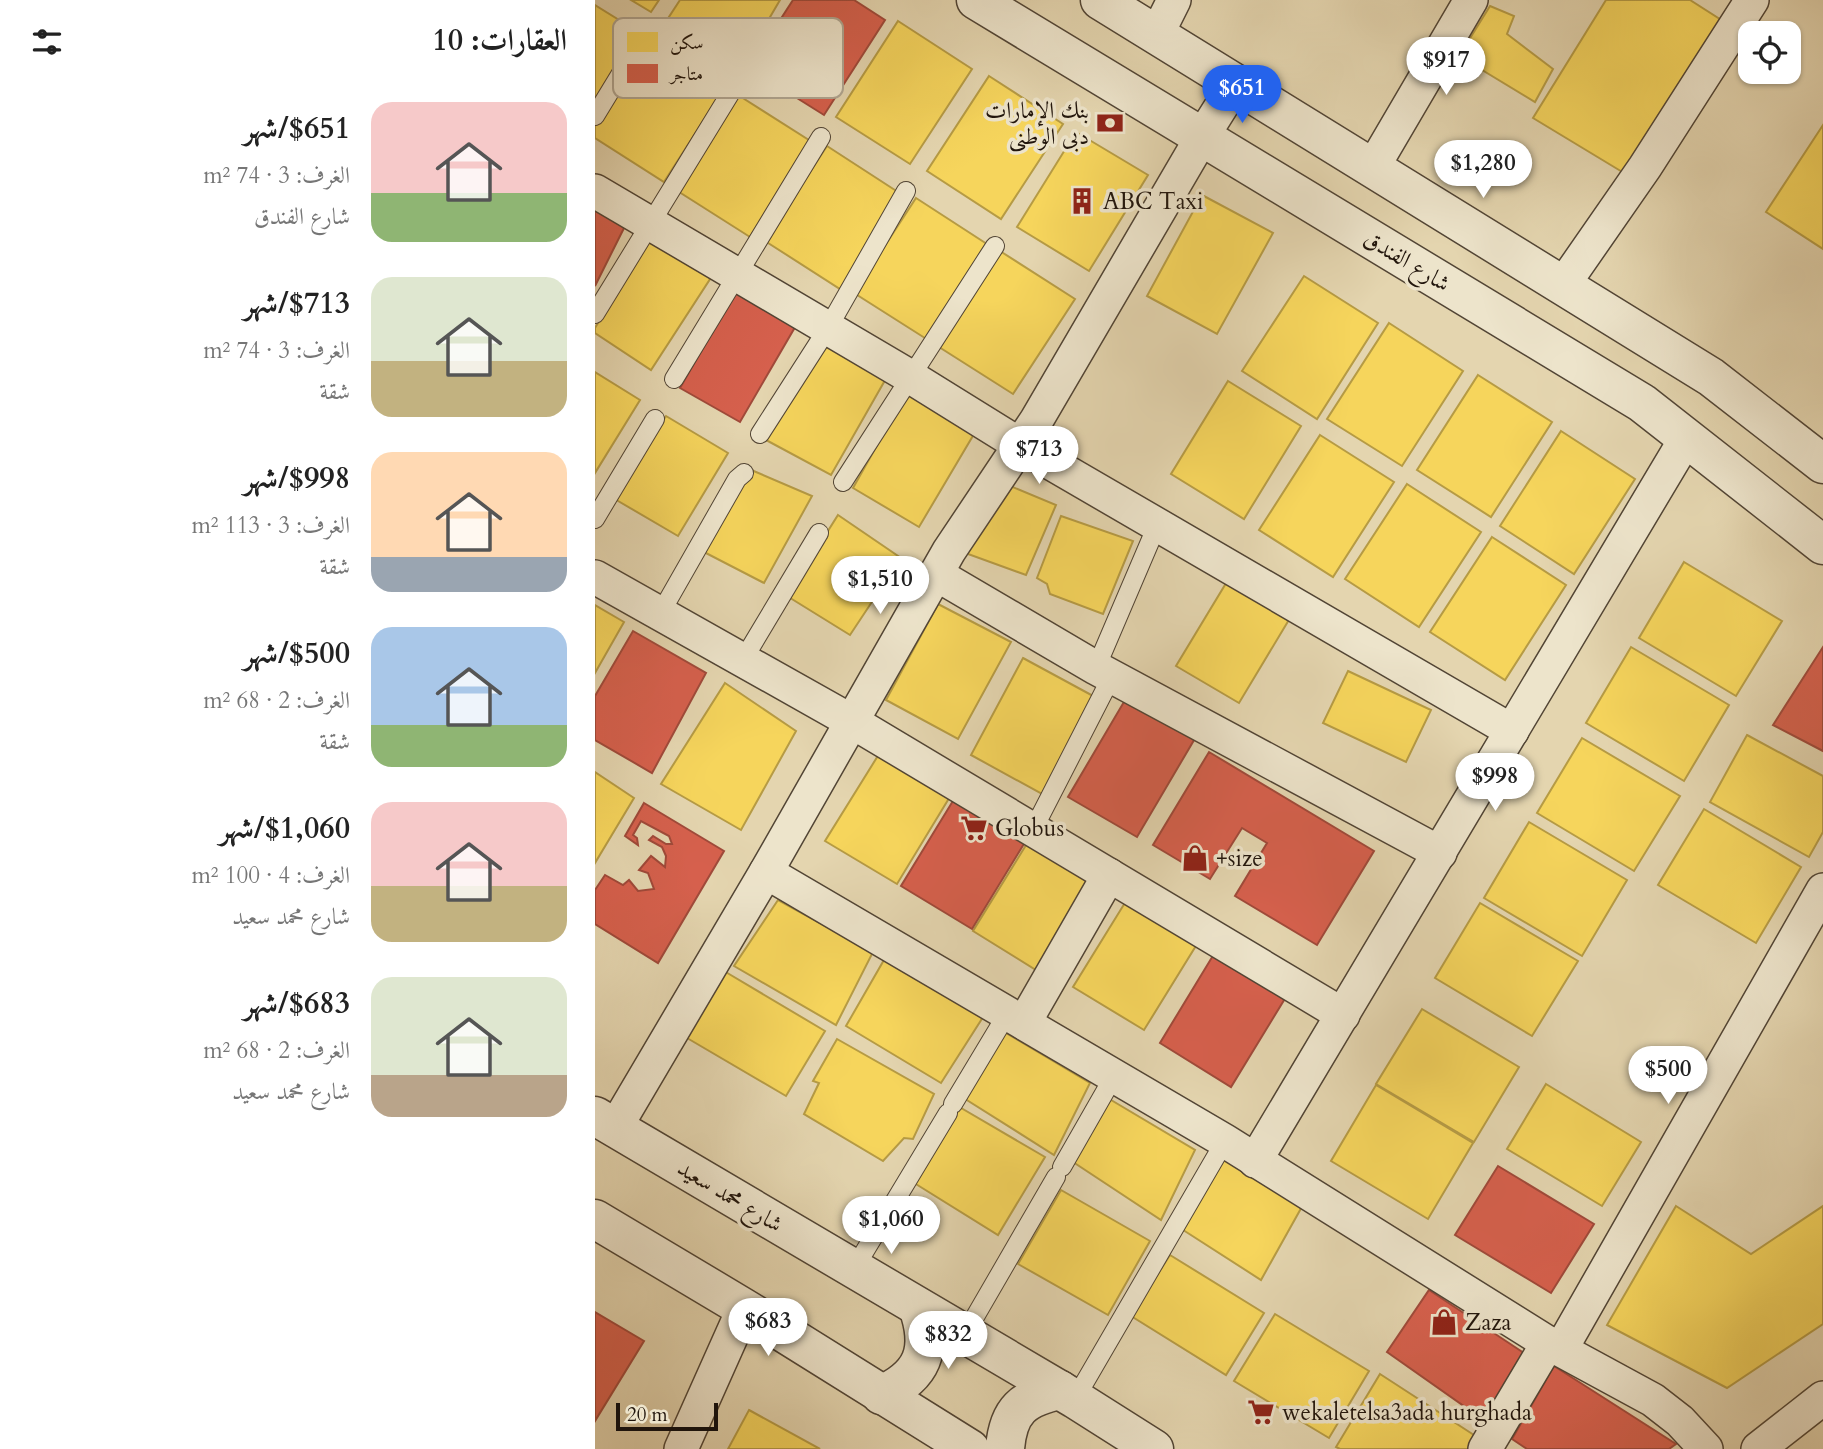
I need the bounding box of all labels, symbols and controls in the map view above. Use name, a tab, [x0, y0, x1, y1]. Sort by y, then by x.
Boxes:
legend	[613, 18, 843, 98]
text: العقارات: 10	[432, 20, 567, 61]
map controls	[1738, 21, 1801, 84]
button: locate	[1738, 21, 1801, 84]
icon: filters	[28, 23, 66, 61]
text: سكن	[670, 30, 704, 56]
pin: $917	[1405, 38, 1487, 97]
text: $917	[1422, 44, 1470, 75]
text: متاجر	[668, 61, 703, 87]
pin: $651	[1201, 66, 1283, 125]
text: $651	[1218, 72, 1266, 103]
place label: بنك الإمارات دبى الوطنى	[985, 95, 1089, 152]
text: $651/شهر	[244, 108, 350, 149]
bank icon: بنك الإمارات دبى الوطنى	[1095, 108, 1125, 138]
icon: home	[427, 130, 511, 214]
pin: $1,280	[1426, 140, 1540, 200]
text: $1,280	[1450, 147, 1516, 178]
text: الغرف: 3 · 74 m²	[203, 160, 350, 191]
building icon: ABC Taxi	[1067, 186, 1097, 216]
place label: ABC Taxi	[1103, 186, 1203, 217]
text: شارع الفندق	[254, 201, 350, 232]
street label: شارع الفندق	[1356, 223, 1456, 302]
text: $713/شهر	[244, 283, 350, 324]
icon: home	[427, 305, 511, 389]
text: الغرف: 3 · 74 m²	[203, 335, 350, 366]
text: شقة	[320, 376, 350, 407]
pin: $713	[998, 426, 1080, 486]
text: $713	[1015, 433, 1063, 464]
text: $998/شهر	[244, 458, 350, 499]
icon: home	[427, 480, 511, 564]
text: الغرف: 3 · 113 m²	[191, 510, 350, 541]
text: شقة	[320, 551, 350, 582]
pin: $1,510	[823, 556, 937, 616]
text: $1,510	[847, 563, 913, 594]
text: $500/شهر	[244, 633, 350, 674]
icon: home	[427, 655, 511, 739]
text: الغرف: 2 · 68 m²	[203, 685, 350, 716]
text: شقة	[320, 726, 350, 757]
pin: $998	[1454, 754, 1536, 813]
text: $998	[1471, 760, 1519, 791]
text: $1,060/شهر	[219, 808, 350, 849]
supermarket icon: Globus	[959, 813, 989, 843]
place label: Globus	[995, 813, 1064, 844]
icon: home	[427, 830, 511, 914]
shop icon: +size	[1180, 843, 1210, 873]
place label: +size	[1216, 843, 1263, 874]
text: الغرف: 4 · 100 m²	[191, 860, 350, 891]
text: شارع محمد سعيد	[232, 901, 350, 932]
text: $683/شهر	[244, 983, 350, 1024]
icon: home	[427, 1005, 511, 1089]
text: الغرف: 2 · 68 m²	[203, 1035, 350, 1066]
pin: $500	[1627, 1046, 1709, 1106]
text: $500	[1644, 1053, 1692, 1084]
text: شارع محمد سعيد	[232, 1076, 350, 1107]
street label: شارع محمد سعيد	[669, 1152, 788, 1243]
pin: $1,060	[834, 1196, 948, 1256]
text: $1,060	[858, 1203, 924, 1234]
pin: $683	[727, 1298, 809, 1358]
text: $683	[744, 1305, 792, 1336]
shop icon: Zaza	[1429, 1307, 1459, 1337]
place label: Zaza	[1465, 1307, 1512, 1338]
pin: $832	[907, 1312, 989, 1371]
text: $832	[924, 1318, 972, 1349]
supermarket icon: wekaletelsa3ada hurghada	[1246, 1397, 1276, 1427]
place label: wekaletelsa3ada hurghada	[1282, 1397, 1532, 1428]
scale bar	[616, 1400, 717, 1432]
text: 20 m	[627, 1402, 668, 1428]

